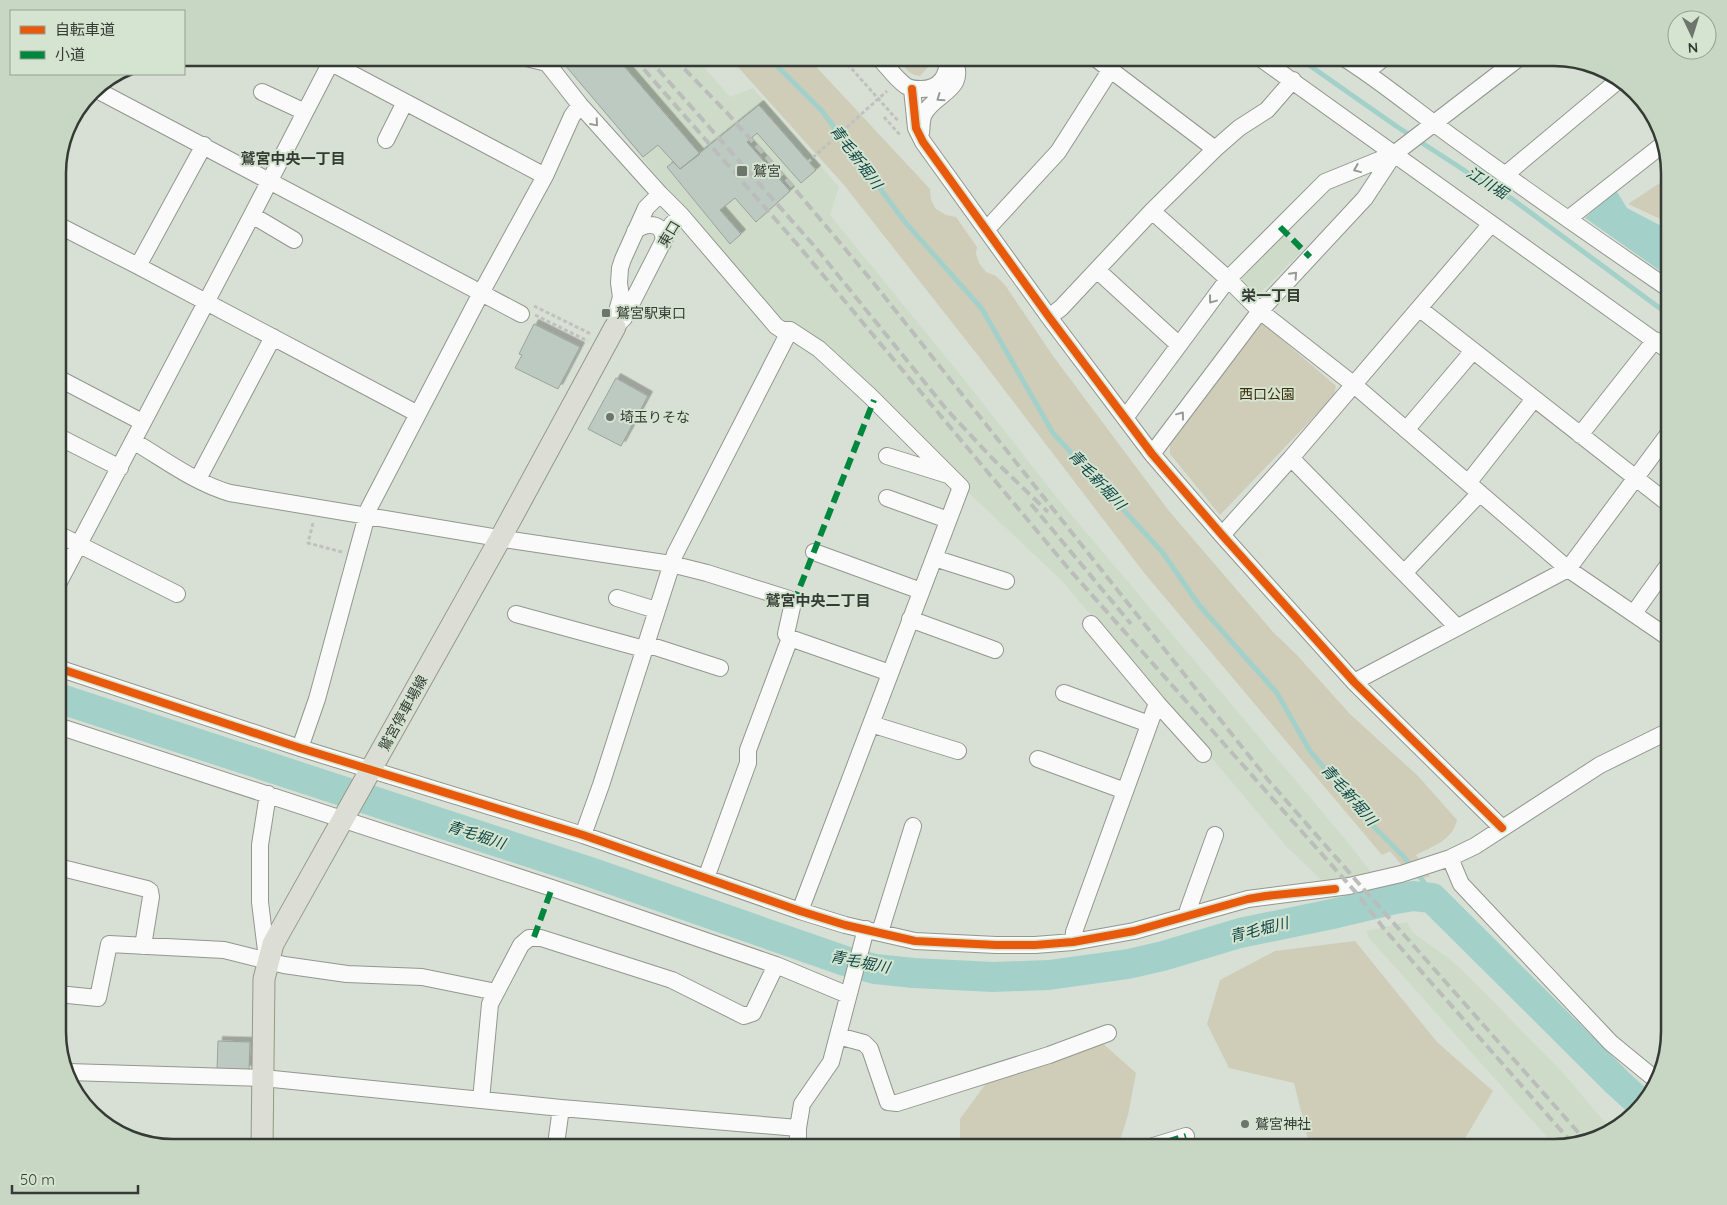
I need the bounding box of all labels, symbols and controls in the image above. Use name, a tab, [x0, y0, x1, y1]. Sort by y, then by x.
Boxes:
legend	[10, 10, 185, 75]
north arrow	[1667, 10, 1717, 60]
text: 自転車道	[55, 20, 115, 39]
text: N	[1687, 39, 1699, 57]
text: 小道	[55, 45, 85, 64]
one-way arrow	[936, 92, 946, 101]
one-way arrow	[590, 118, 599, 127]
water label: 青毛新堀川	[826, 121, 888, 194]
district label: 鷲宮中央一丁目	[240, 149, 346, 168]
place label: 鷲宮	[753, 162, 781, 180]
one-way arrow	[1353, 163, 1362, 174]
water label: 江川堀	[1463, 163, 1513, 204]
marker: 鷲宮	[735, 164, 749, 178]
street label: 東口	[654, 217, 684, 251]
one-way arrow	[1288, 271, 1297, 280]
district label: 栄一丁目	[1241, 286, 1301, 305]
one-way arrow	[1210, 294, 1218, 303]
place label: 鷲宮駅東口	[616, 304, 686, 322]
marker: 鷲宮駅東口	[600, 307, 612, 319]
park label: 西口公園	[1239, 385, 1295, 403]
place label: 埼玉りそな	[620, 408, 690, 426]
marker: 埼玉りそな	[604, 411, 616, 423]
one-way arrow	[1176, 412, 1184, 421]
water label: 青毛新堀川	[1065, 446, 1131, 515]
district label: 鷲宮中央二丁目	[765, 591, 871, 610]
street label: 鷲宮停車場線	[375, 672, 431, 754]
water label: 青毛新堀川	[1318, 760, 1382, 831]
water label: 青毛堀川	[445, 816, 510, 853]
water label: 青毛堀川	[1227, 913, 1292, 946]
water label: 青毛堀川	[829, 946, 893, 977]
place label: 鷲宮神社	[1255, 1115, 1311, 1133]
marker: 鷲宮神社	[1239, 1118, 1251, 1130]
scale bar	[12, 1162, 139, 1194]
text: 50 m	[20, 1170, 55, 1189]

